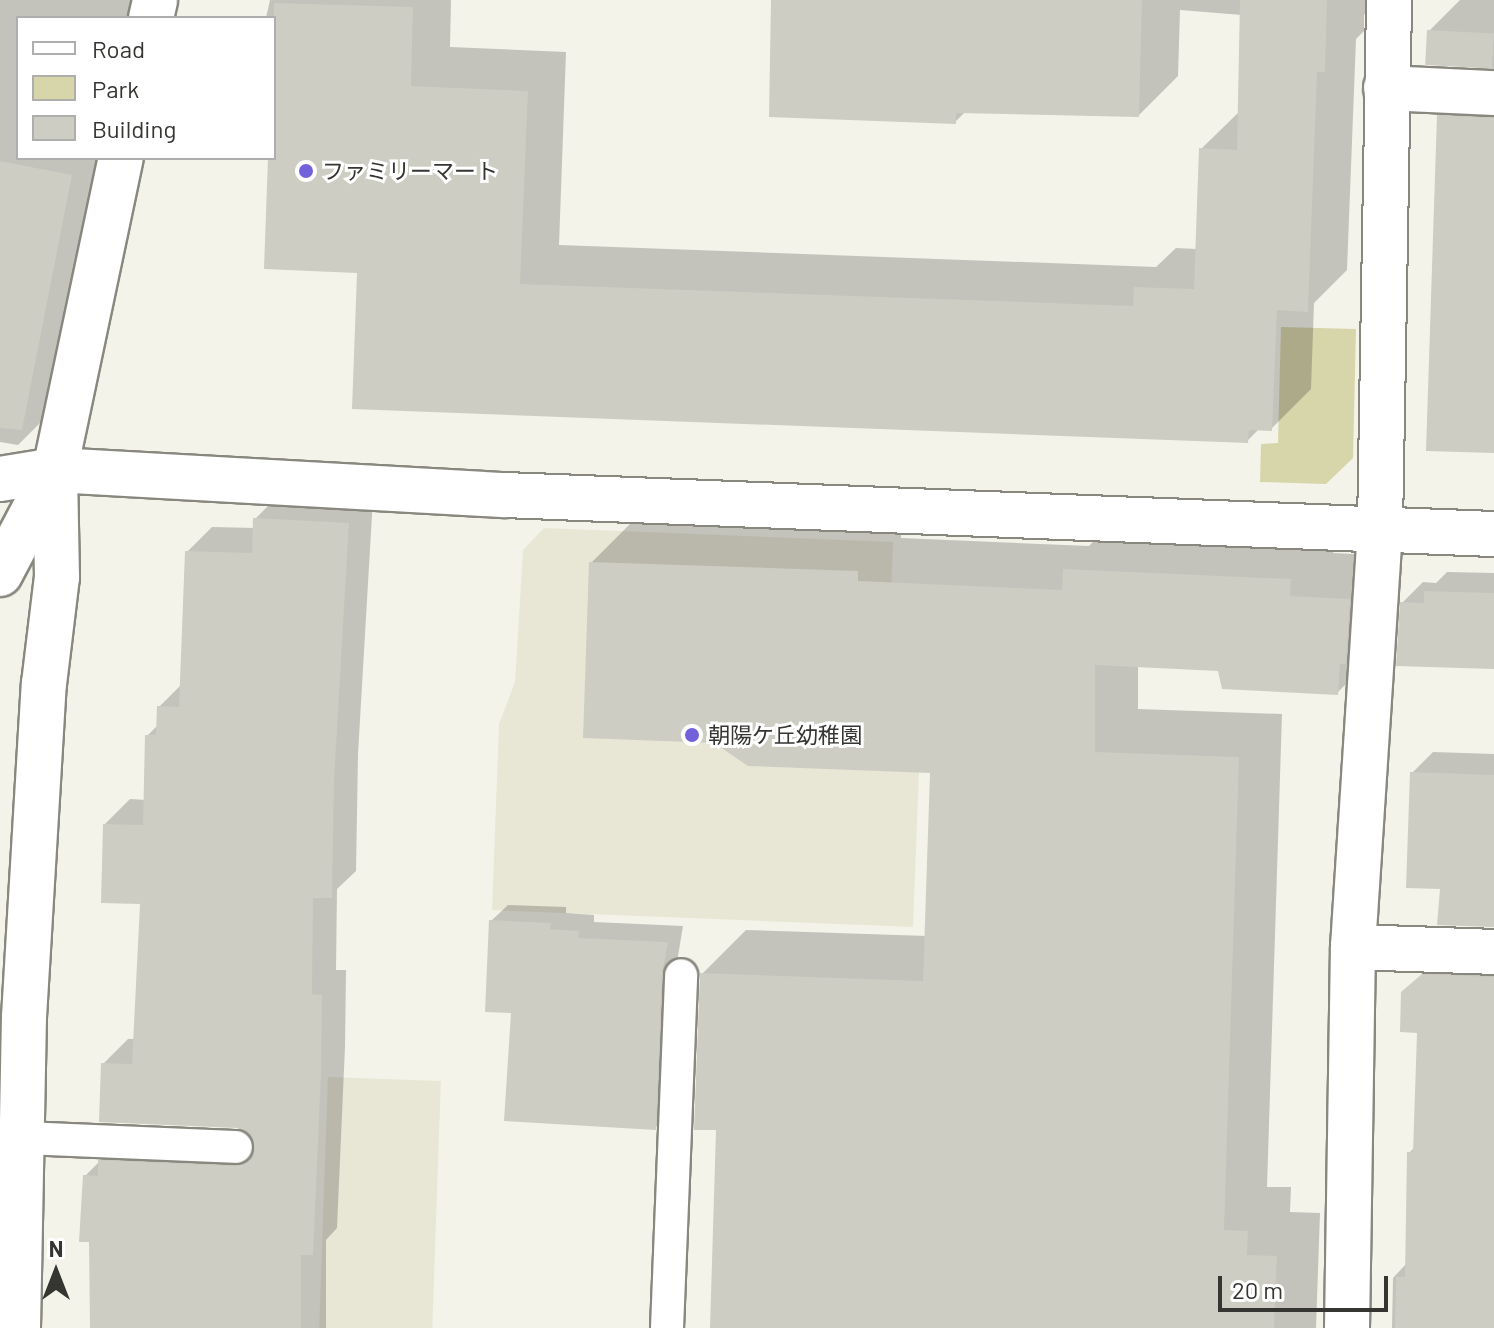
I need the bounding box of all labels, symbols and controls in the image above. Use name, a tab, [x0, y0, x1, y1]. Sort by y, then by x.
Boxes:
legend	[16, 16, 276, 160]
text: Road	[92, 34, 145, 63]
text: Park	[92, 74, 139, 103]
text: Building	[92, 114, 176, 143]
place label: ファミリーマート	[322, 158, 498, 184]
marker: ファミリーマート	[297, 162, 315, 180]
place label: 朝陽ケ丘幼稚園	[708, 722, 862, 748]
marker: 朝陽ケ丘幼稚園	[683, 726, 701, 744]
north arrow	[16, 1232, 96, 1312]
text: N	[49, 1235, 63, 1261]
scale bar	[1222, 1260, 1392, 1310]
text: 20 m	[1232, 1275, 1283, 1304]

